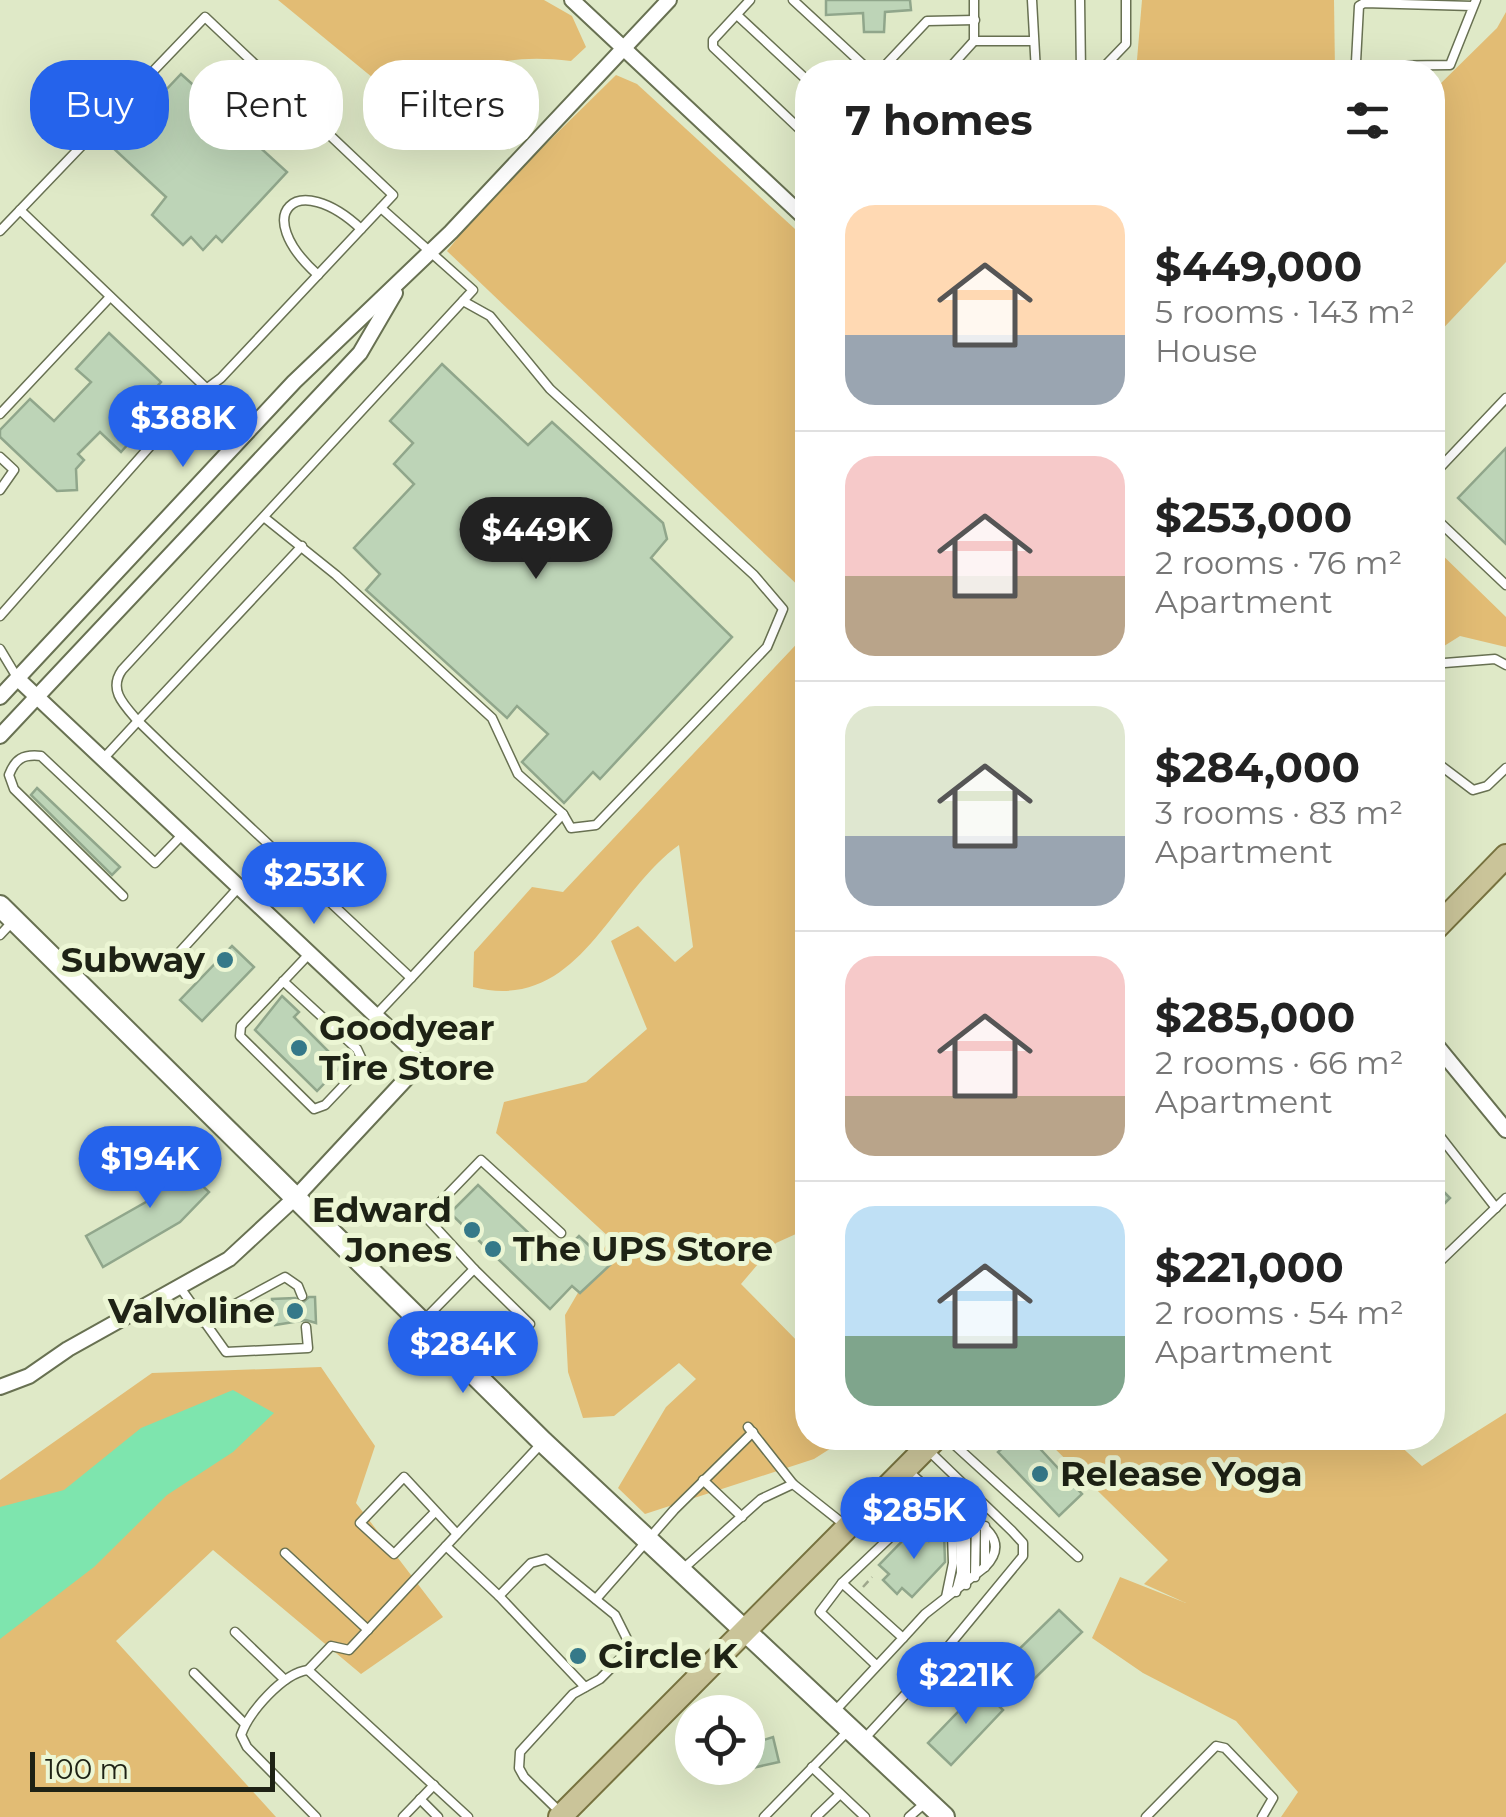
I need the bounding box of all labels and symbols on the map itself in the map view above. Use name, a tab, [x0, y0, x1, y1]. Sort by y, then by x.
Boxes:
pin: $388K	[113, 385, 253, 470]
pin: $449K	[466, 497, 606, 582]
pin: $253K	[244, 842, 384, 927]
place label: Subway	[61, 938, 206, 981]
marker: Subway	[214, 949, 236, 971]
place label: Goodyear Tire Store	[319, 1006, 495, 1089]
marker: Goodyear Tire Store	[288, 1037, 310, 1059]
pin: $194K	[80, 1126, 220, 1211]
place label: Edward Jones	[312, 1188, 452, 1271]
marker: Edward Jones	[461, 1219, 483, 1241]
place label: The UPS Store	[513, 1227, 773, 1270]
marker: The UPS Store	[482, 1238, 504, 1260]
place label: Valvoline	[107, 1289, 275, 1332]
marker: Valvoline	[284, 1300, 306, 1322]
pin: $284K	[393, 1311, 533, 1396]
place label: Release Yoga	[1060, 1452, 1303, 1495]
marker: Release Yoga	[1029, 1463, 1051, 1485]
pin: $285K	[844, 1477, 984, 1562]
place label: Circle K	[598, 1634, 739, 1677]
pin: $221K	[896, 1642, 1036, 1727]
marker: Circle K	[567, 1645, 589, 1667]
scale bar	[30, 1747, 275, 1792]

